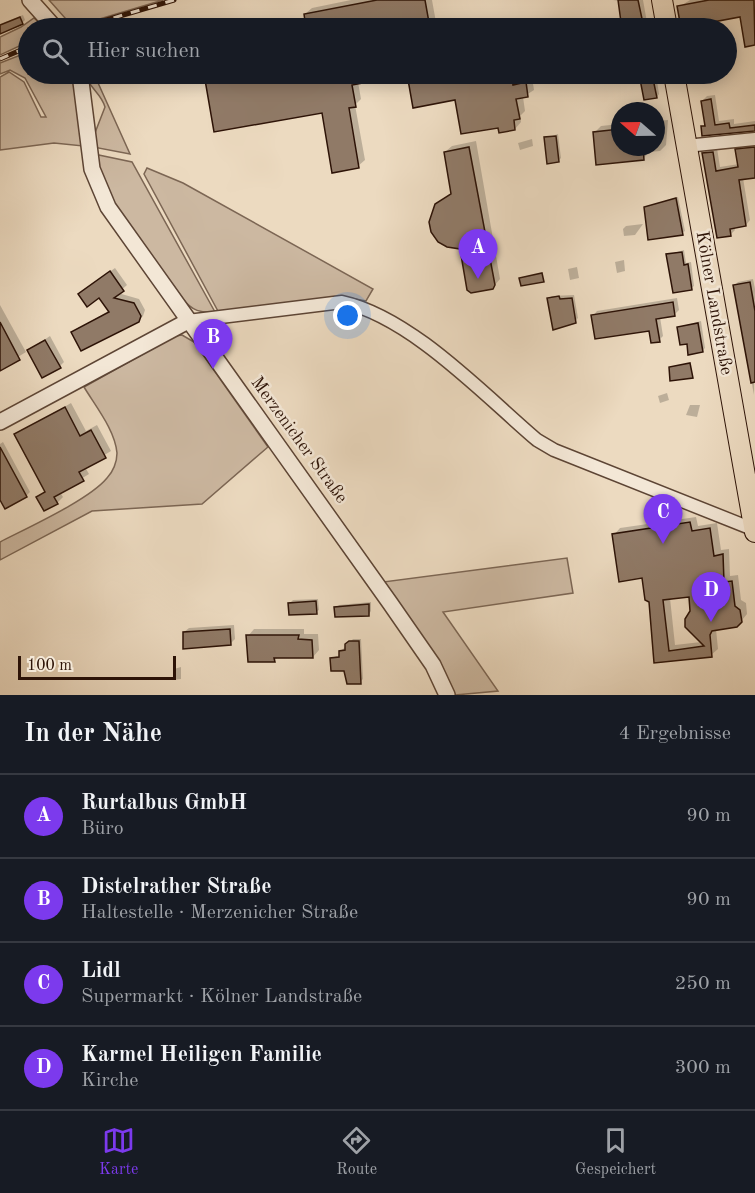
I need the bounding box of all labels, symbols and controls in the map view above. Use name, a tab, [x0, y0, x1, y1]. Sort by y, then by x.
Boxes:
search box	[18, 18, 737, 84]
icon: search	[39, 35, 72, 68]
text: Hier suchen	[87, 40, 200, 62]
north arrow	[611, 102, 665, 156]
pin: A	[458, 230, 498, 279]
street label: Kölner Landstraße	[692, 230, 736, 376]
your location	[333, 301, 362, 330]
pin: B	[194, 320, 232, 369]
street label: Merzenicher Straße	[247, 373, 351, 507]
pin: C	[644, 494, 682, 544]
pin: D	[692, 572, 730, 622]
scale bar	[18, 653, 176, 680]
text: 100 m	[27, 658, 72, 674]
text: In der Nähe	[24, 721, 162, 747]
text: 4 Ergebnisse	[619, 724, 731, 744]
text: Rurtalbus GmbH	[81, 792, 247, 814]
text: A	[36, 806, 51, 826]
text: 90 m	[686, 806, 731, 826]
text: Büro	[81, 819, 124, 839]
text: Distelrather Straße	[81, 876, 272, 898]
text: B	[36, 890, 51, 910]
text: 90 m	[686, 890, 731, 910]
text: Haltestelle · Merzenicher Straße	[81, 903, 358, 923]
text: Lidl	[81, 960, 121, 982]
text: C	[37, 974, 50, 994]
text: 250 m	[675, 974, 731, 994]
text: Supermarkt · Kölner Landstraße	[81, 987, 362, 1007]
text: Karmel Heiligen Familie	[81, 1044, 322, 1066]
text: D	[36, 1058, 51, 1078]
text: 300 m	[675, 1058, 731, 1078]
text: Kirche	[81, 1071, 139, 1091]
tab: Karte	[99, 1124, 138, 1180]
tab: Route	[336, 1124, 377, 1180]
tab: Gespeichert	[575, 1124, 656, 1180]

